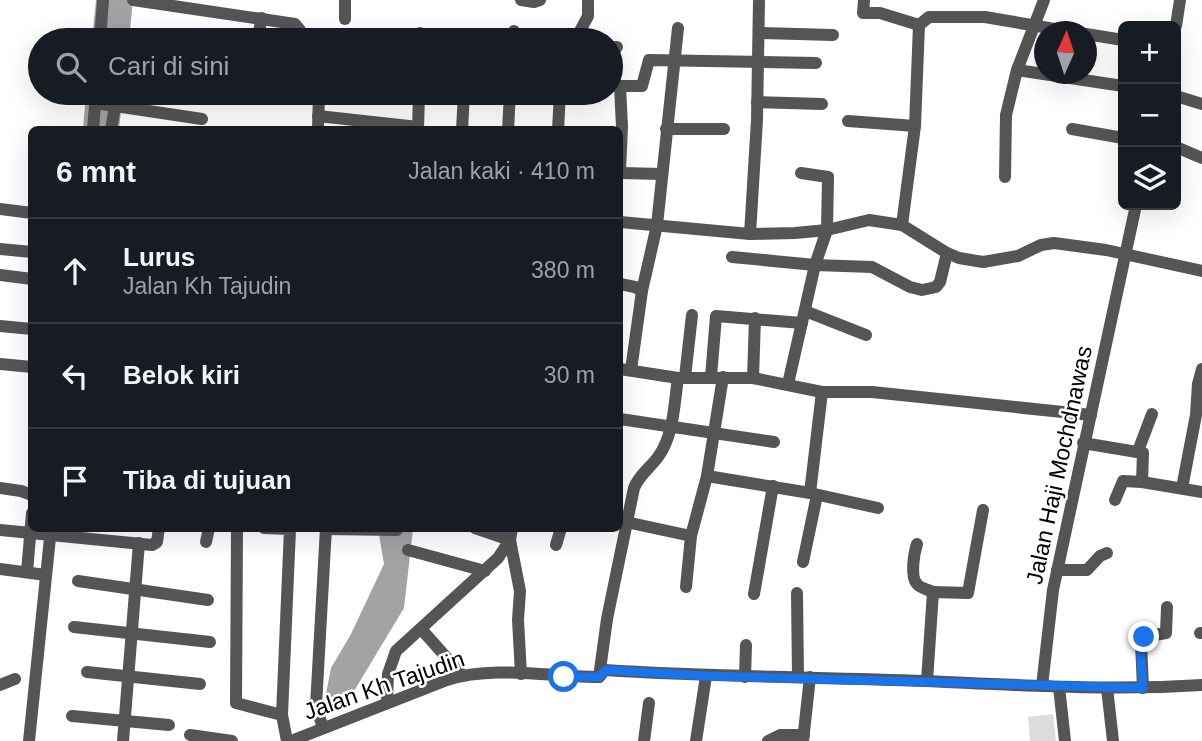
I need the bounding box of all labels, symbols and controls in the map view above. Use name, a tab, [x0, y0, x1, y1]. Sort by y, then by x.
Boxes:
north arrow	[1034, 21, 1097, 84]
map controls	[1118, 21, 1181, 210]
button: +	[1118, 21, 1181, 84]
search box	[28, 28, 623, 105]
icon: search	[52, 48, 90, 86]
text: Cari di sini	[108, 51, 229, 81]
button: −	[1118, 84, 1181, 147]
button: layers	[1118, 147, 1181, 210]
text: 6 mnt	[56, 155, 136, 188]
text: Jalan kaki · 410 m	[408, 158, 595, 184]
text: Lurus	[123, 242, 195, 272]
icon: ahead	[56, 252, 94, 290]
text: 380 m	[531, 257, 595, 283]
text: Jalan Kh Tajudin	[123, 273, 291, 299]
street label: Jalan Haji Mochdnawas	[1021, 343, 1097, 587]
icon: left	[56, 357, 94, 395]
text: Belok kiri	[123, 360, 240, 390]
text: 30 m	[544, 362, 595, 388]
icon: arrive	[56, 462, 94, 500]
text: Tiba di tujuan	[123, 465, 292, 495]
route end	[1128, 621, 1159, 652]
street label: Jalan Kh Tajudin	[300, 645, 468, 725]
route start	[548, 661, 579, 692]

